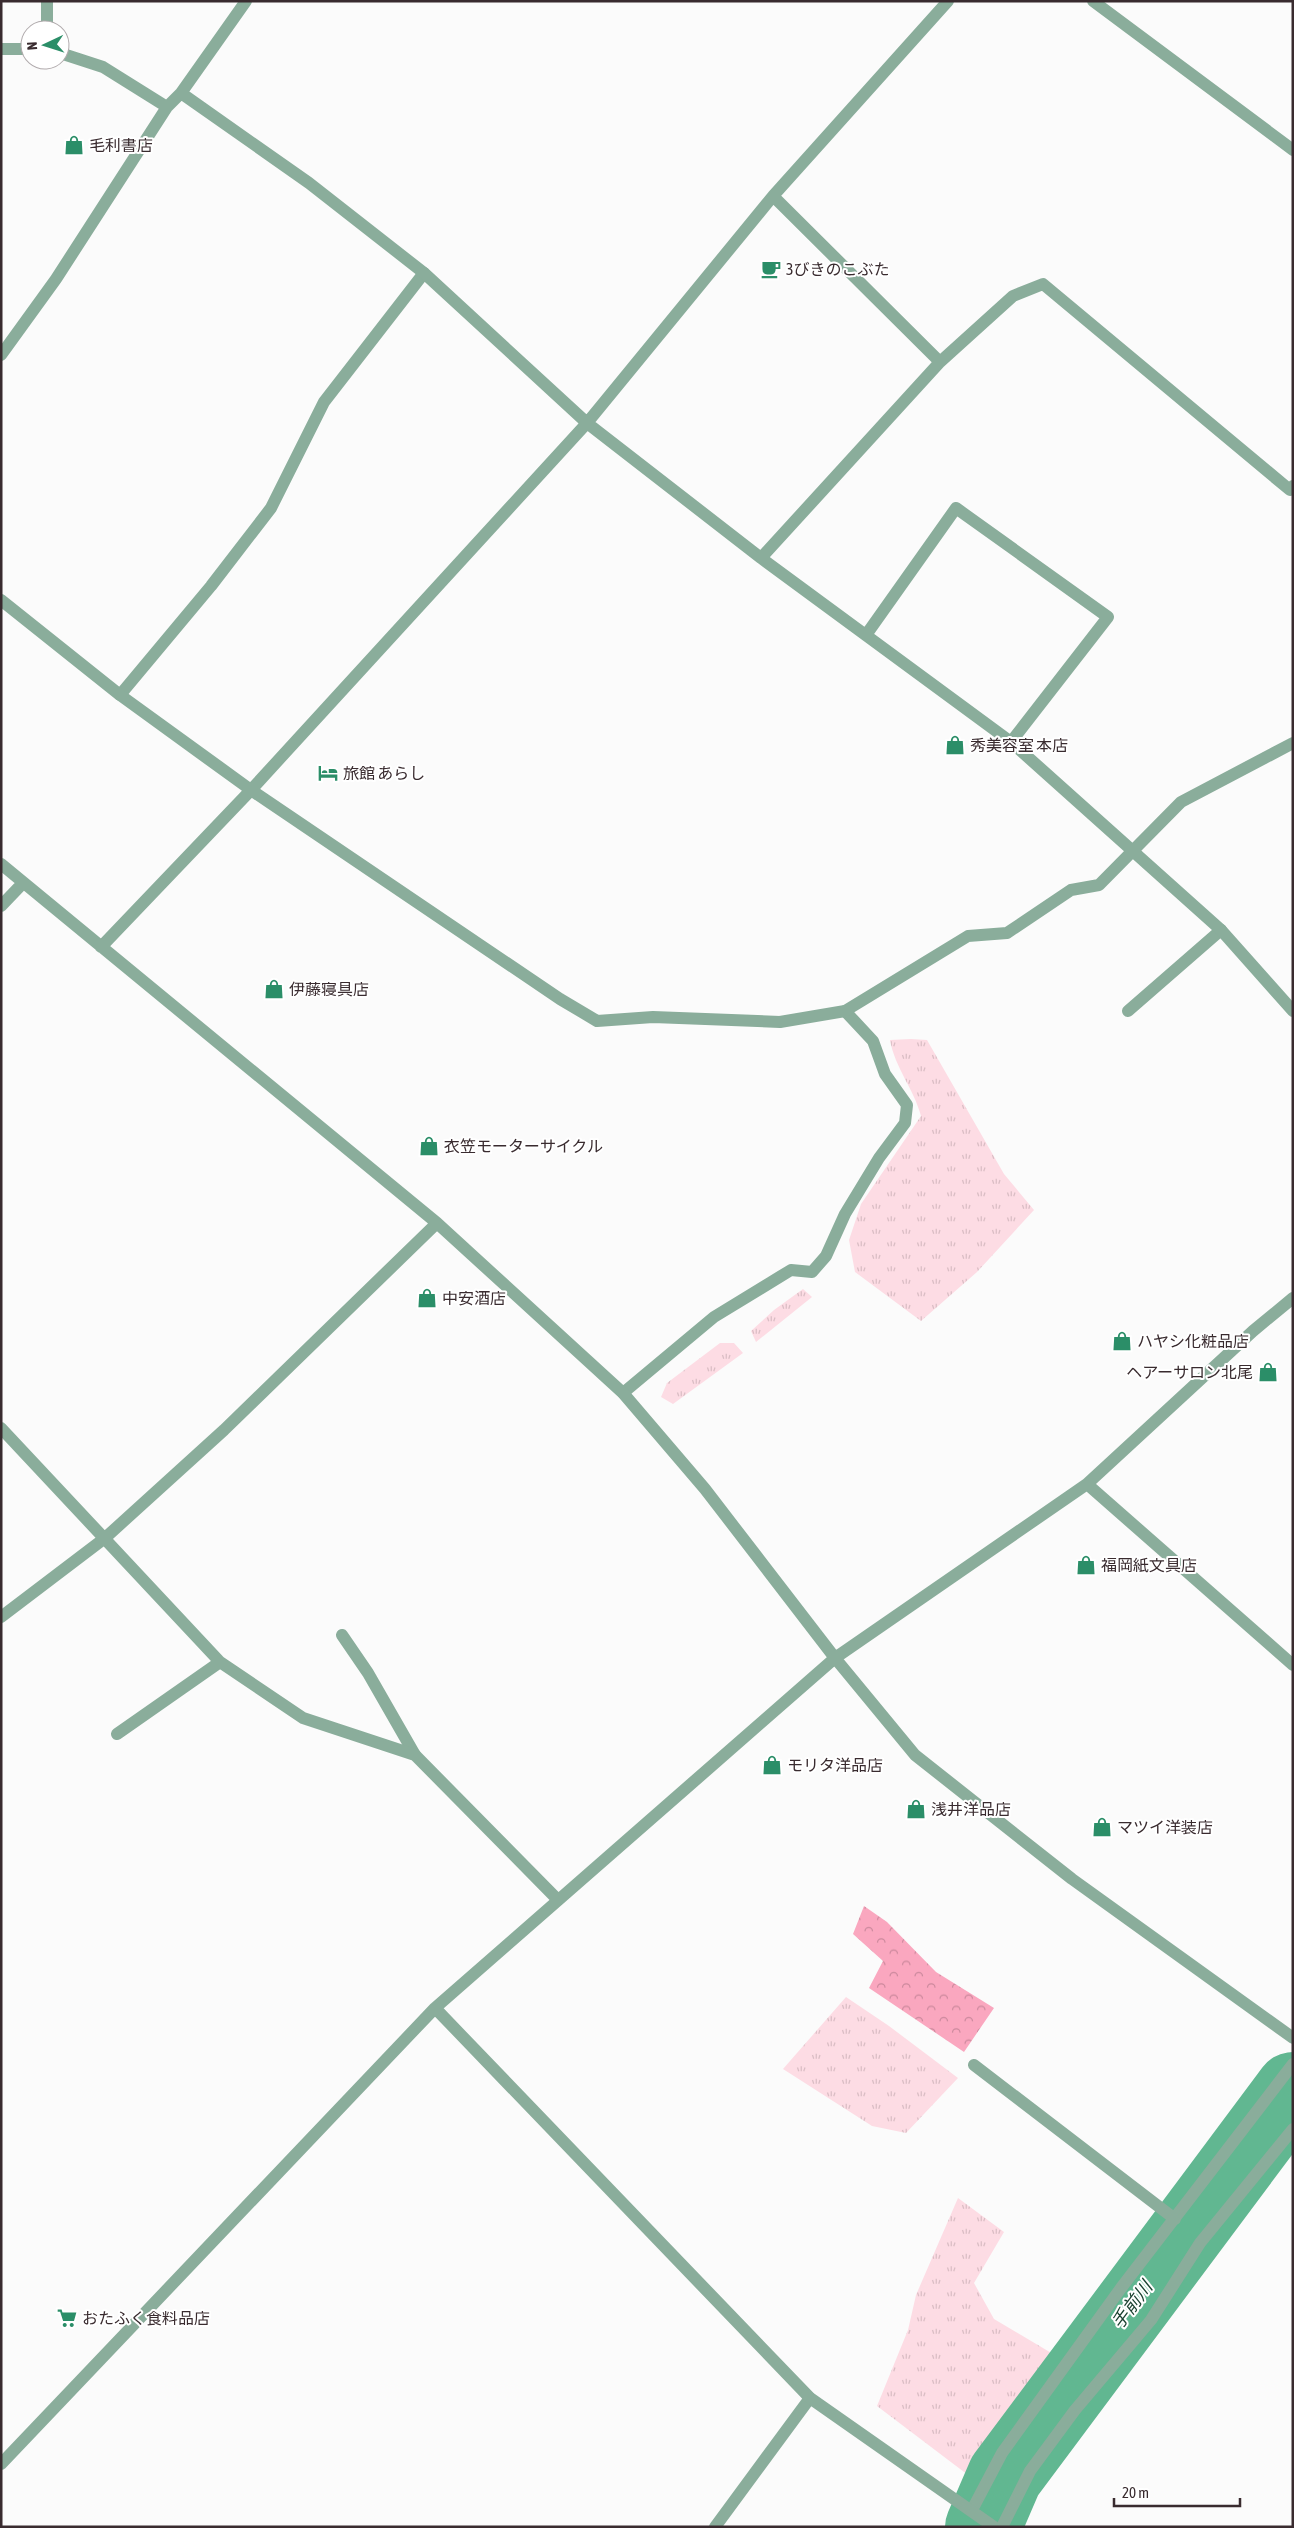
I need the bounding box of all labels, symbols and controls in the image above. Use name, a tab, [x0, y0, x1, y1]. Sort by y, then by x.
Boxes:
north arrow	[20, 20, 70, 70]
text: N	[24, 41, 40, 51]
shop icon: 毛利書店	[63, 134, 85, 156]
place label: 毛利書店	[89, 136, 153, 154]
cafe icon: 3びきのこぶた	[760, 258, 782, 280]
place label: 3びきのこぶた	[786, 260, 890, 278]
shop icon: 秀美容室 本店	[944, 734, 966, 756]
place label: 秀美容室 本店	[970, 736, 1068, 754]
hotel icon: 旅館 あらし	[317, 762, 339, 784]
place label: 旅館 あらし	[343, 764, 425, 782]
shop icon: 伊藤寝具店	[263, 978, 285, 1000]
place label: 伊藤寝具店	[289, 980, 369, 998]
shop icon: 衣笠モーターサイクル	[418, 1135, 440, 1157]
place label: 衣笠モーターサイクル	[444, 1137, 603, 1155]
shop icon: 中安酒店	[416, 1287, 438, 1309]
place label: 中安酒店	[442, 1289, 506, 1307]
shop icon: ハヤシ化粧品店	[1111, 1330, 1133, 1352]
place label: ハヤシ化粧品店	[1137, 1332, 1249, 1350]
shop icon: ヘアーサロン北尾	[1257, 1361, 1279, 1383]
place label: ヘアーサロン北尾	[1126, 1363, 1253, 1381]
shop icon: 福岡紙文具店	[1075, 1554, 1097, 1576]
place label: 福岡紙文具店	[1101, 1556, 1197, 1574]
shop icon: モリタ洋品店	[761, 1754, 783, 1776]
place label: モリタ洋品店	[787, 1756, 883, 1774]
shop icon: 浅井洋品店	[905, 1798, 927, 1820]
place label: 浅井洋品店	[931, 1800, 1011, 1818]
shop icon: マツイ洋装店	[1091, 1816, 1113, 1838]
place label: マツイ洋装店	[1117, 1818, 1213, 1836]
water label: 手前川	[1107, 2275, 1157, 2333]
supermarket icon: おたふく食料品店	[56, 2307, 78, 2329]
place label: おたふく食料品店	[82, 2309, 210, 2327]
scale bar	[1114, 2476, 1240, 2508]
text: 20 m	[1122, 2484, 1149, 2501]

